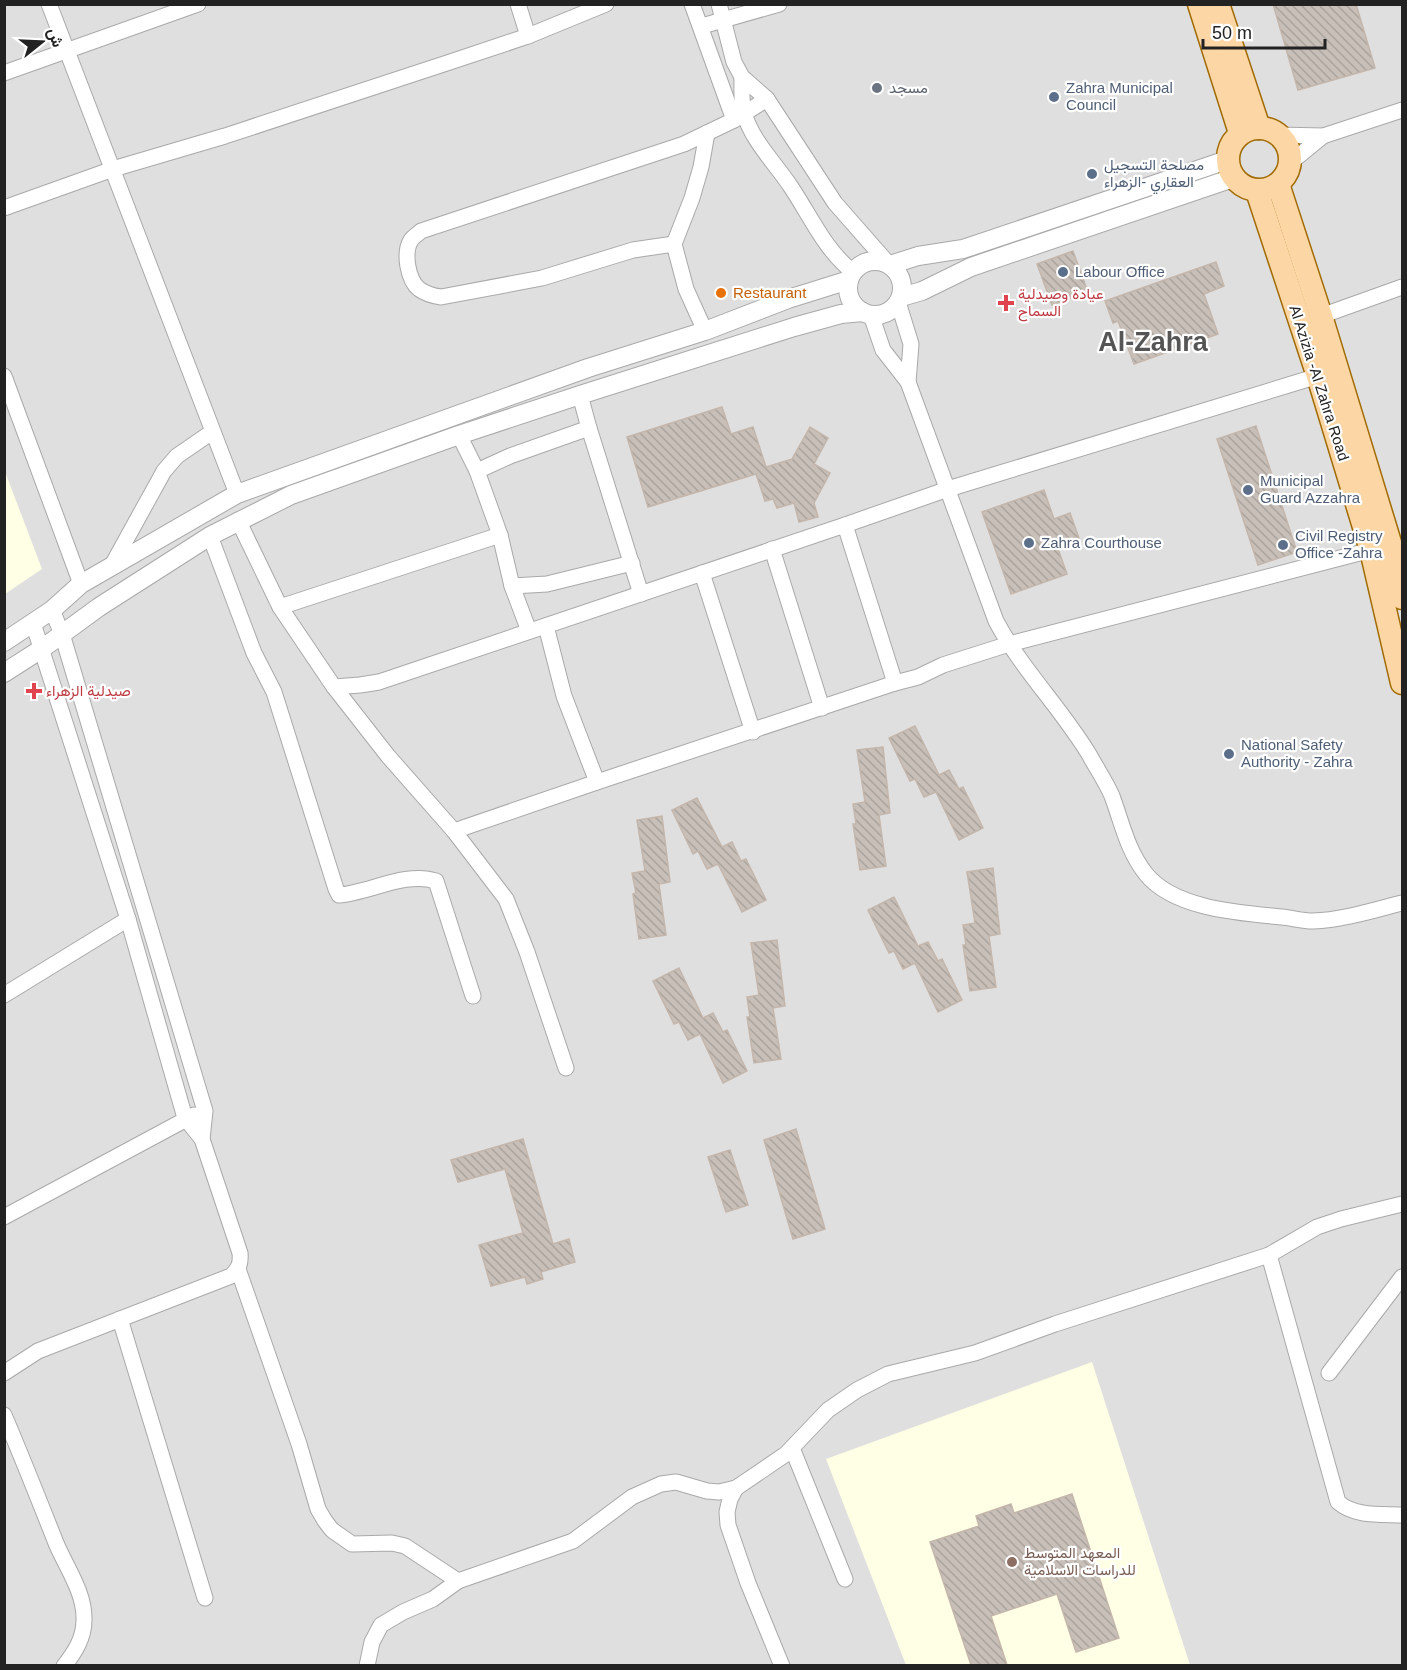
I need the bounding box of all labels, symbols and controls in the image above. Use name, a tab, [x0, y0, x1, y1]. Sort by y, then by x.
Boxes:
north arrow	[12, 12, 72, 72]
scale bar	[1203, 12, 1324, 50]
text: 50 m	[1212, 23, 1252, 43]
text: ش	[44, 26, 67, 50]
place label: مسجد	[889, 79, 928, 97]
place label: Zahra Municipal Council	[1066, 79, 1173, 113]
marker: مسجد	[870, 81, 884, 95]
marker: Zahra Municipal Council	[1047, 90, 1061, 104]
place label: مصلحة التسجيل العقاري -الزهراء	[1104, 156, 1204, 195]
marker: مصلحة التسجيل العقاري -الزهراء	[1085, 167, 1099, 181]
place label: Labour Office	[1075, 263, 1165, 280]
marker: Labour Office	[1056, 265, 1070, 279]
place label: Restaurant	[733, 284, 807, 301]
place label: عيادة وصيدلية السماح	[1018, 285, 1104, 322]
marker: Restaurant	[714, 286, 728, 300]
marker: عيادة وصيدلية السماح	[999, 296, 1013, 310]
street label: Al Azizia -Al Zahra Road	[1286, 303, 1353, 463]
district label: Al-Zahra	[1098, 327, 1209, 357]
place label: Municipal Guard Azzahra	[1260, 472, 1361, 506]
marker: Municipal Guard Azzahra	[1241, 483, 1255, 497]
place label: Civil Registry Office -Zahra	[1295, 527, 1383, 561]
place label: Zahra Courthouse	[1041, 534, 1162, 551]
marker: Zahra Courthouse	[1022, 536, 1036, 550]
marker: Civil Registry Office -Zahra	[1276, 538, 1290, 552]
place label: صيدلية الزهراء	[46, 682, 131, 700]
marker: صيدلية الزهراء	[27, 684, 41, 698]
place label: National Safety Authority - Zahra	[1241, 736, 1353, 770]
marker: National Safety Authority - Zahra	[1222, 747, 1236, 761]
place label: المعهد المتوسط للدراسات الاسلامية	[1024, 1544, 1136, 1579]
marker: المعهد المتوسط للدراسات الاسلامية	[1005, 1555, 1019, 1569]

